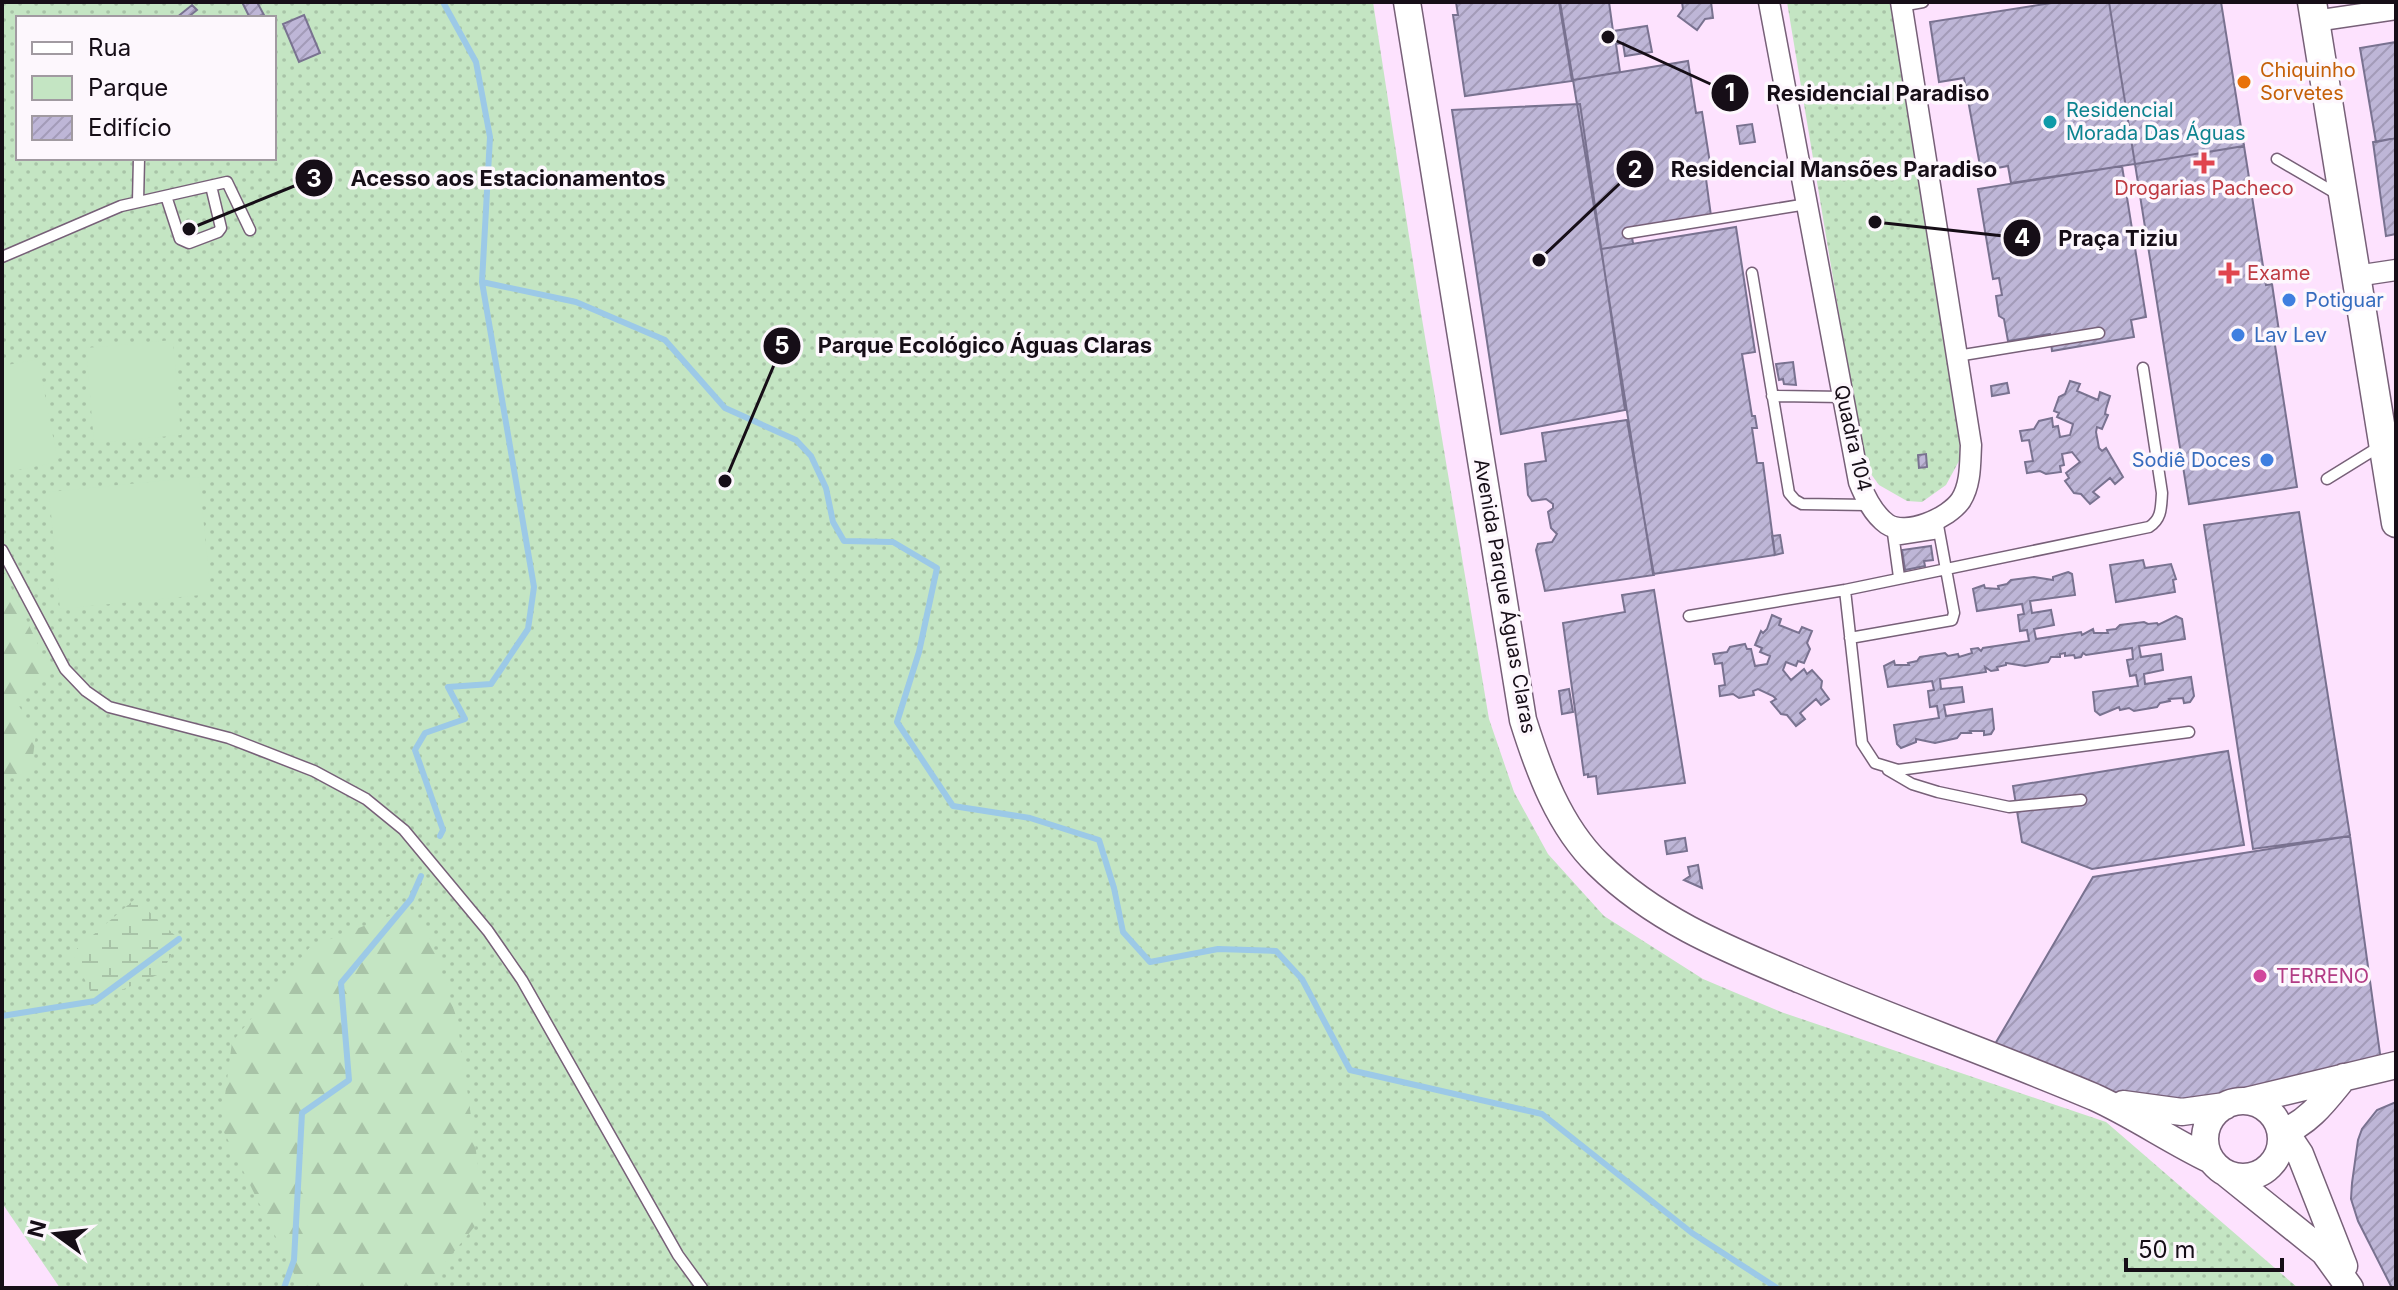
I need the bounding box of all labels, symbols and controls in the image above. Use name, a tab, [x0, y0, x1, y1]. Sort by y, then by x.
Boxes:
legend	[16, 16, 276, 160]
text: Rua	[88, 33, 131, 62]
place label: Chiquinho Sorvetes	[2260, 58, 2356, 105]
callout: Residencial Paradiso	[1710, 70, 2005, 116]
text: Parque	[88, 73, 168, 102]
marker: Chiquinho Sorvetes	[2235, 73, 2253, 91]
text: 1	[1725, 78, 1735, 107]
text: Residencial Paradiso	[1767, 80, 1989, 106]
place label: Residencial Morada Das Águas	[2066, 98, 2245, 145]
text: Edifício	[88, 113, 172, 142]
marker: Residencial Morada Das Águas	[2041, 113, 2059, 131]
callout: Residencial Mansões Paradiso	[1615, 146, 2013, 192]
marker: Drogarias Pacheco	[2195, 154, 2213, 172]
callout: Acesso aos Estacionamentos	[294, 155, 681, 201]
text: 2	[1627, 155, 1643, 184]
text: Residencial Mansões Paradiso	[1671, 156, 1997, 182]
text: 3	[306, 164, 322, 193]
text: Acesso aos Estacionamentos	[350, 165, 666, 191]
place label: Drogarias Pacheco	[2114, 176, 2294, 200]
callout: Praça Tiziu	[2002, 215, 2194, 261]
text: 4	[2014, 223, 2030, 252]
text: Praça Tiziu	[2058, 225, 2178, 251]
place label: Exame	[2247, 261, 2310, 285]
marker: Exame	[2218, 262, 2240, 284]
place label: Potiguar	[2305, 288, 2384, 312]
marker: Potiguar	[2280, 291, 2298, 309]
callout: Parque Ecológico Águas Claras	[762, 323, 1168, 369]
place label: Lav Lev	[2254, 323, 2327, 347]
marker: Lav Lev	[2229, 326, 2247, 344]
text: 5	[774, 331, 790, 360]
text: Parque Ecológico Águas Claras	[818, 332, 1152, 358]
street label: Quadra 104	[1829, 382, 1877, 494]
place label: Sodiê Doces	[2132, 448, 2251, 472]
marker: Sodiê Doces	[2258, 451, 2276, 469]
street label: Avenida Parque Águas Claras	[1469, 457, 1542, 735]
place label: TERRENO	[2276, 964, 2369, 988]
marker: TERRENO	[2251, 967, 2269, 985]
north arrow	[16, 1194, 96, 1274]
text: N	[22, 1217, 51, 1240]
scale bar	[2126, 1222, 2282, 1272]
text: 50 m	[2138, 1235, 2196, 1264]

